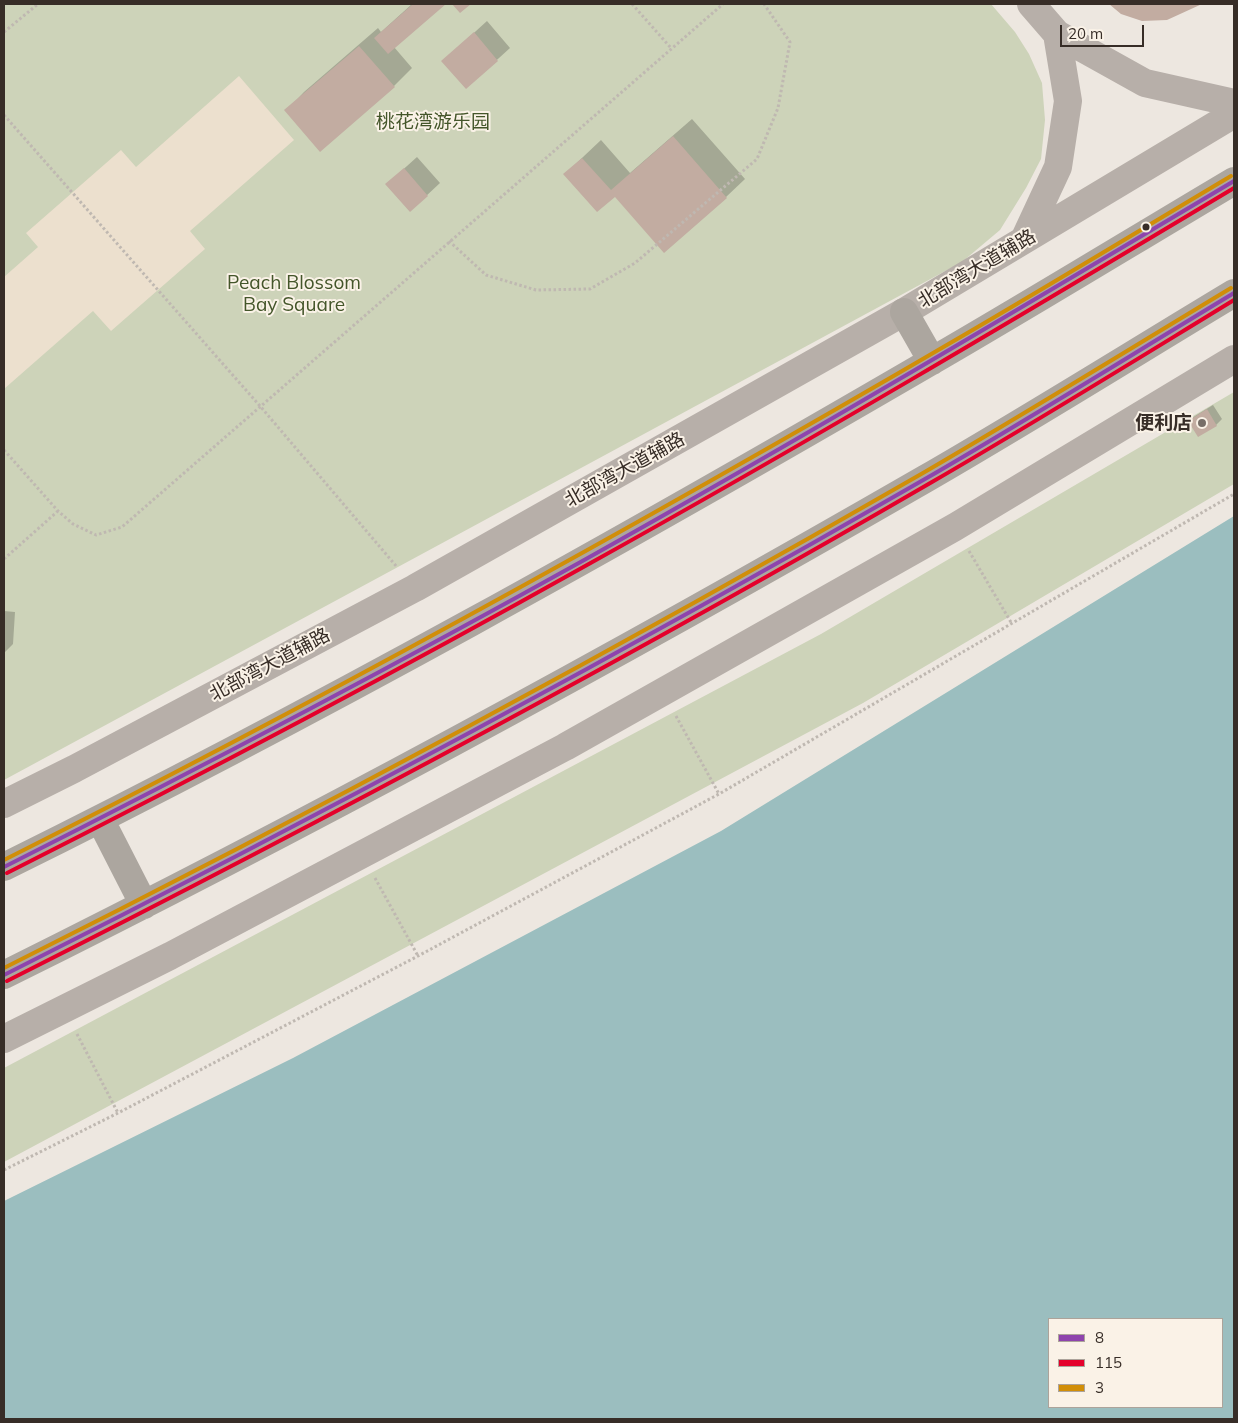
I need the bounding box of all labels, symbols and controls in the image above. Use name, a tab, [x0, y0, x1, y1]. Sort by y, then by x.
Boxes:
scale bar	[1063, 15, 1147, 47]
text: 20 m	[1068, 24, 1103, 43]
park label: 桃花湾游乐园	[376, 111, 490, 133]
unlabelled marker	[1141, 222, 1151, 232]
street label: 北部湾大道辅路	[914, 225, 1040, 313]
park label: Peach Blossom Bay Square	[227, 272, 361, 316]
place label: 便利店	[1135, 412, 1192, 434]
marker: 便利店	[1196, 417, 1208, 429]
street label: 北部湾大道辅路	[561, 428, 689, 512]
street label: 北部湾大道辅路	[206, 624, 334, 706]
legend	[1048, 1318, 1223, 1408]
text: 8	[1095, 1328, 1104, 1347]
text: 115	[1095, 1353, 1122, 1372]
text: 3	[1095, 1378, 1104, 1397]

